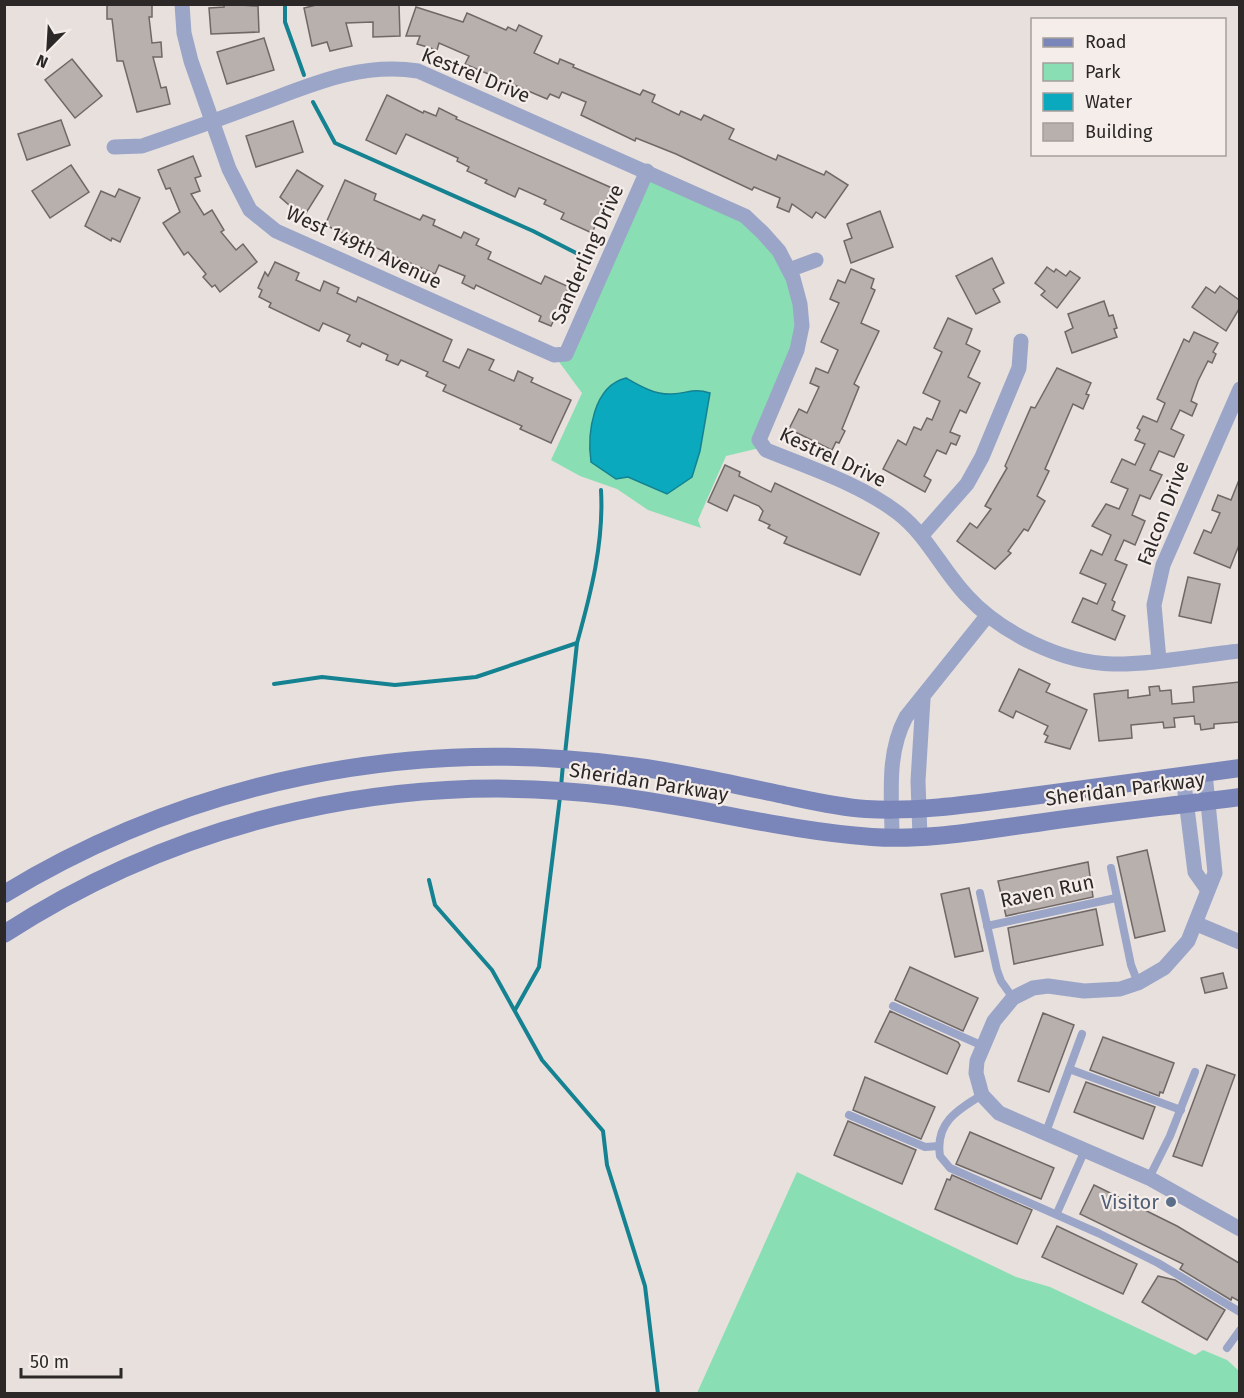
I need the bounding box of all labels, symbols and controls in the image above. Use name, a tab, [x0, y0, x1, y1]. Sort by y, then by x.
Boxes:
north arrow	[18, 18, 78, 78]
legend	[1031, 18, 1226, 156]
text: Road	[1085, 31, 1127, 53]
street label: Kestrel Drive	[418, 42, 534, 108]
text: N	[33, 50, 51, 72]
text: Park	[1085, 61, 1121, 83]
text: Water	[1085, 91, 1132, 113]
text: Building	[1085, 121, 1153, 143]
street label: Sanderling Drive	[546, 181, 628, 327]
street label: West 149th Avenue	[282, 200, 446, 294]
street label: Kestrel Drive	[776, 422, 890, 492]
street label: Falcon Drive	[1132, 457, 1194, 569]
street label: Sheridan Parkway	[568, 758, 730, 806]
street label: Sheridan Parkway	[1044, 767, 1206, 811]
street label: Raven Run	[998, 869, 1096, 913]
place label: Visitor	[1101, 1190, 1159, 1214]
marker: Visitor	[1164, 1195, 1178, 1209]
scale bar	[21, 1341, 122, 1379]
text: 50 m	[30, 1351, 69, 1373]

